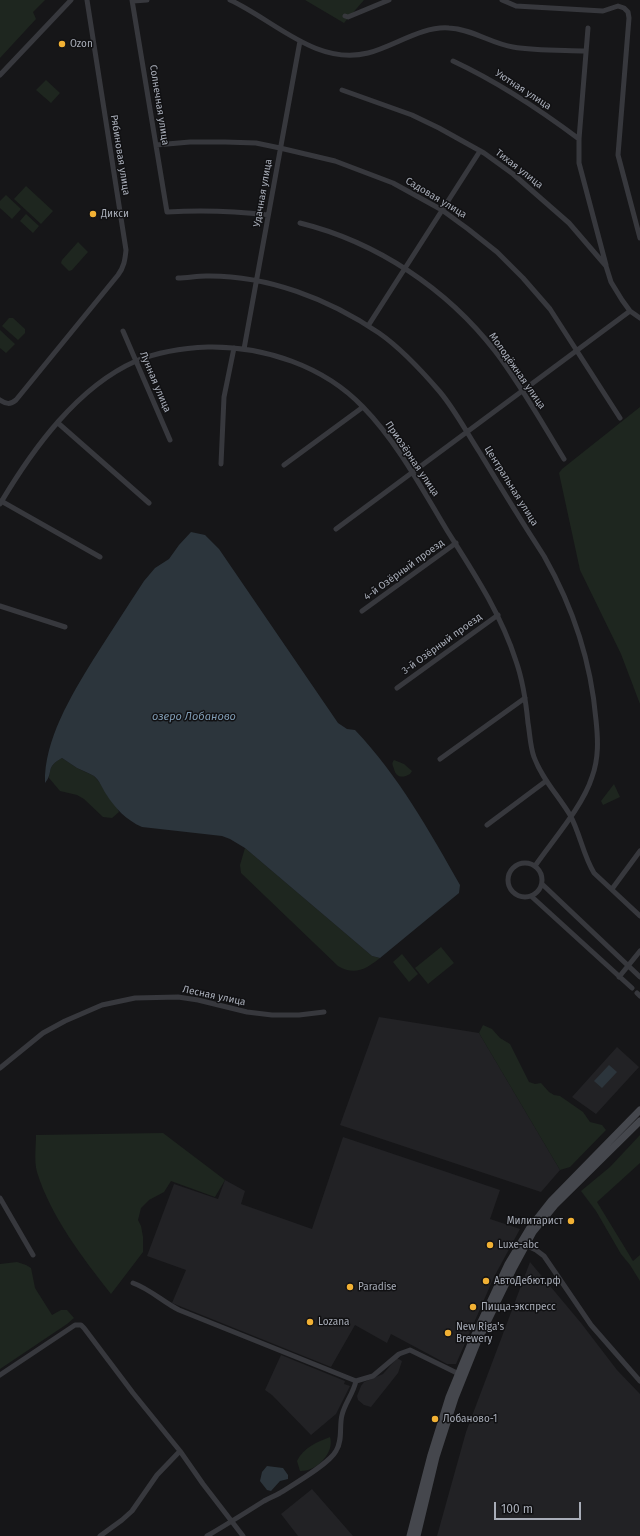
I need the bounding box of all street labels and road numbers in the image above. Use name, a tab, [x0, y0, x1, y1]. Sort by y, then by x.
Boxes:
street label: Солнечная улица	[147, 64, 171, 146]
street label: Уютная улица	[493, 67, 553, 113]
street label: Рябиновая улица	[108, 114, 132, 196]
street label: Тихая улица	[493, 147, 545, 191]
street label: Удачная улица	[251, 158, 275, 228]
street label: Садовая улица	[403, 175, 469, 221]
street label: Молодёжная улица	[486, 330, 548, 412]
street label: Лунная улица	[137, 350, 173, 414]
street label: Приозёрная улица	[382, 419, 442, 499]
street label: Центральная улица	[482, 444, 540, 528]
street label: 4-й Озёрный проезд	[361, 537, 447, 603]
street label: 3-й Озёрный проезд	[400, 611, 484, 677]
street label: Лесная улица	[181, 983, 247, 1009]

